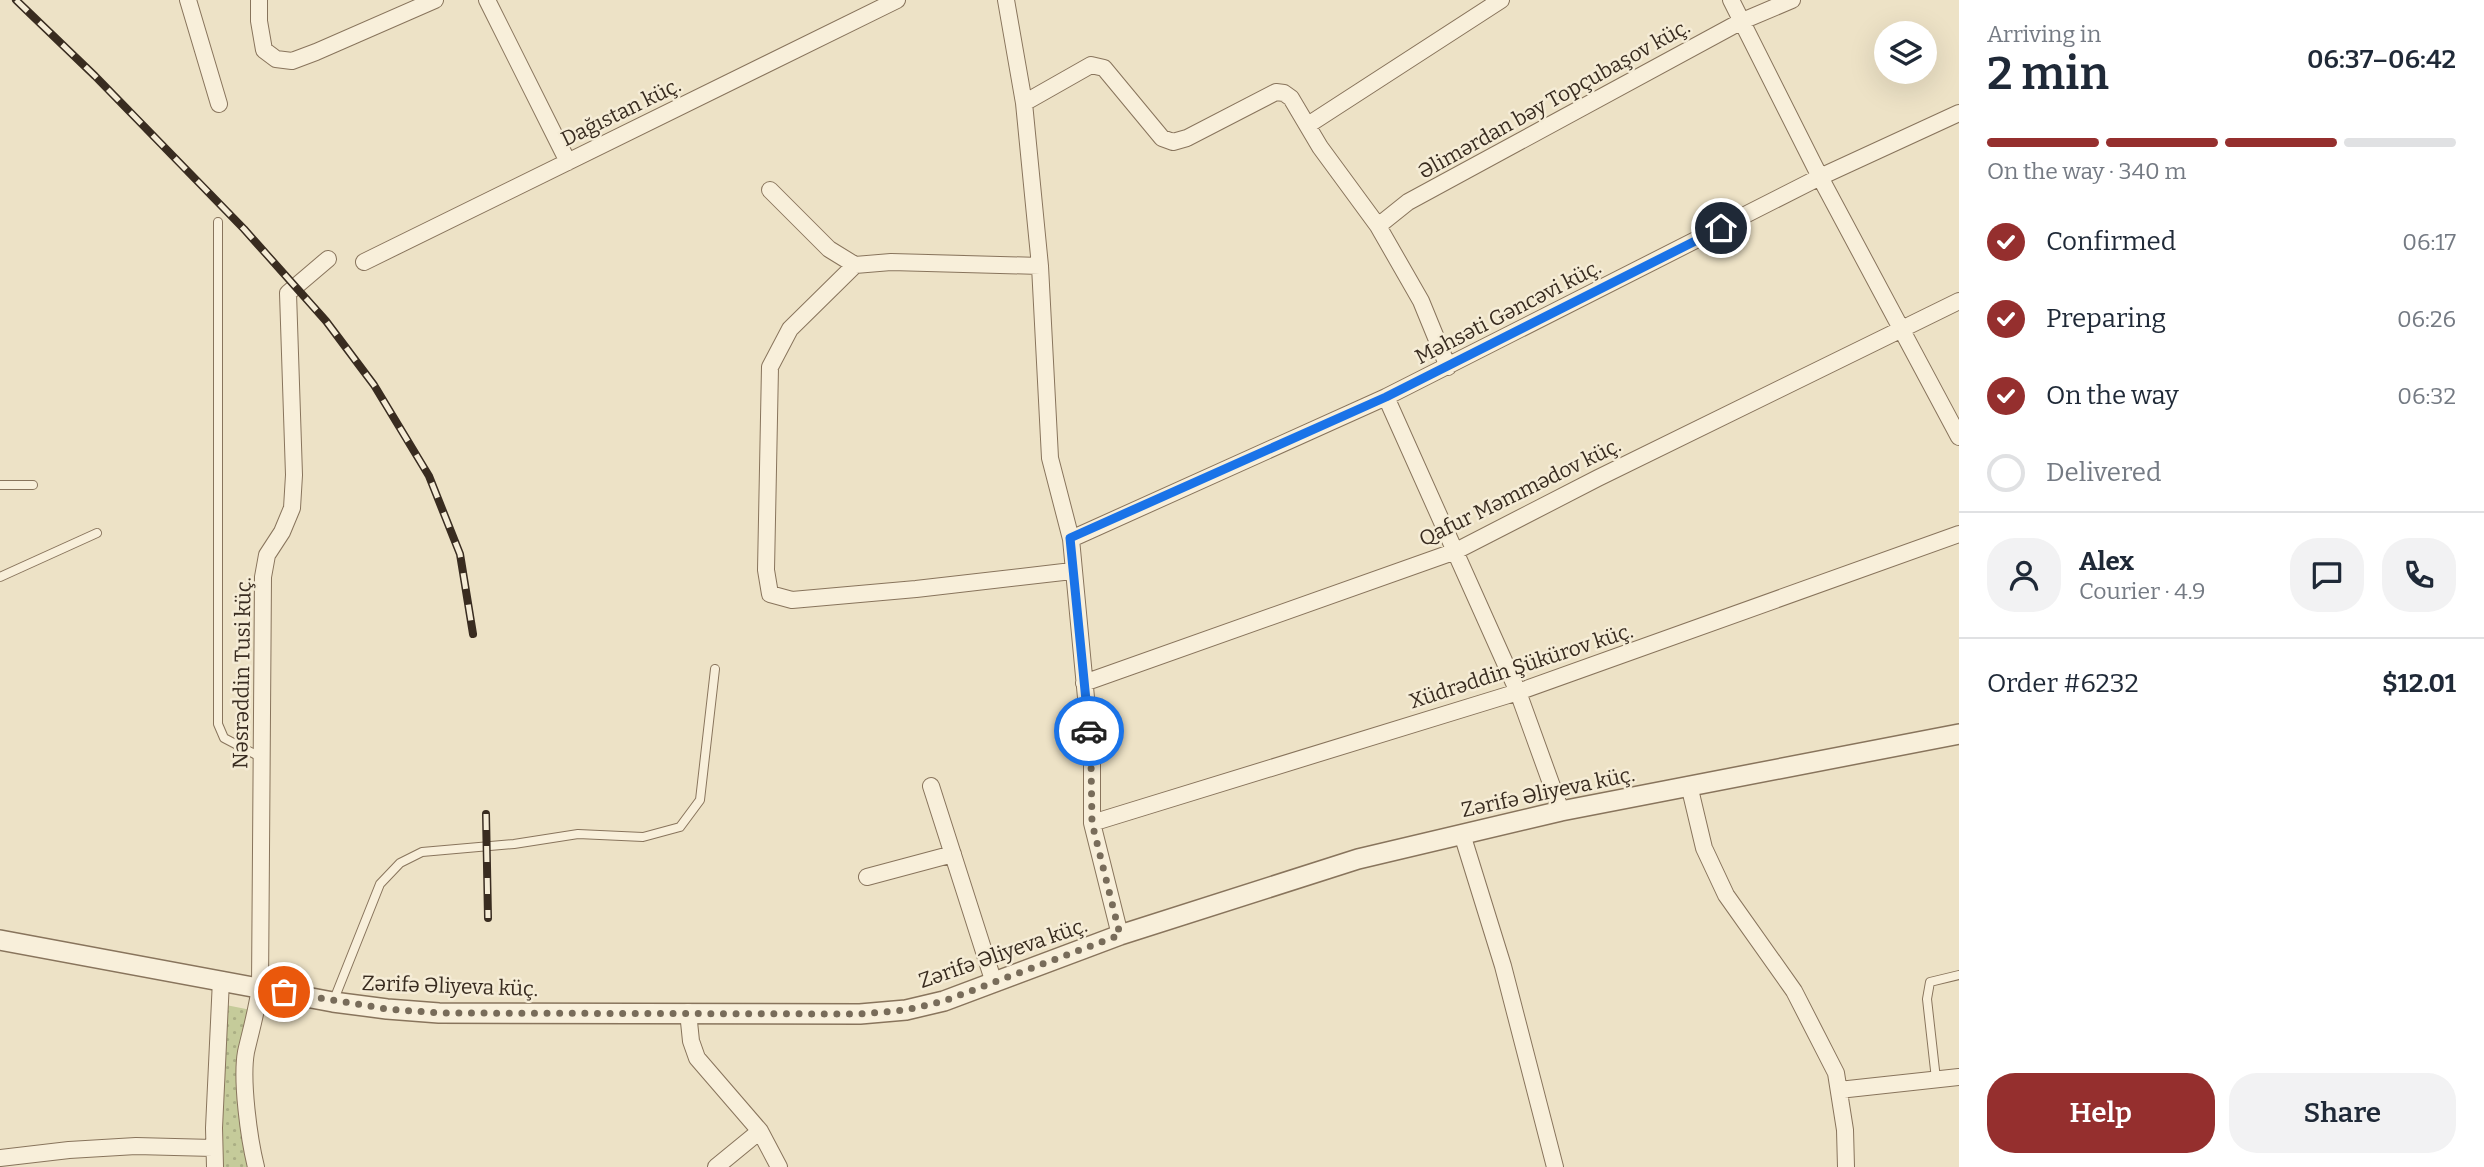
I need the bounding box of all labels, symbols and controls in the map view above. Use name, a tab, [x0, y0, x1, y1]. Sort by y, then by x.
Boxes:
street label: Əlimərdan bəy Topçubaşov küç.	[1414, 13, 1694, 185]
text: Arriving in	[1987, 20, 2101, 48]
map controls	[1874, 21, 1937, 84]
button: layers	[1874, 21, 1937, 84]
text: 06:37–06:42	[2307, 44, 2456, 75]
text: 2 min	[1987, 46, 2109, 101]
street label: Dağıstan küç.	[557, 72, 685, 152]
text: On the way · 340 m	[1987, 157, 2186, 185]
pin	[1691, 198, 1751, 258]
icon: home	[1702, 209, 1740, 247]
icon: check	[1987, 223, 2025, 261]
text: Confirmed	[2046, 226, 2176, 257]
text: 06:17	[2402, 228, 2456, 256]
street label: Məhsəti Gəncəvi küç.	[1411, 254, 1605, 370]
icon: check	[1987, 300, 2025, 338]
text: Preparing	[2046, 303, 2166, 334]
text: 06:26	[2397, 305, 2456, 333]
icon: check	[1987, 377, 2025, 415]
text: On the way	[2046, 380, 2179, 411]
text: 06:32	[2397, 382, 2456, 410]
street label: Qafur Məmmədov küç.	[1415, 432, 1625, 552]
text: Delivered	[2046, 457, 2161, 488]
button: person	[1987, 538, 2061, 612]
button: chat	[2290, 538, 2364, 612]
button: phone	[2382, 538, 2456, 612]
text: Alex	[2079, 546, 2134, 577]
street label: Nəsrəddin Tusi küç.	[227, 577, 257, 769]
text: Courier · 4.9	[2079, 577, 2206, 605]
street label: Xüdrəddin Şükürov küç.	[1406, 617, 1636, 715]
text: Order #6232	[1987, 668, 2139, 699]
text: $12.01	[2382, 668, 2456, 699]
courier	[1054, 696, 1124, 766]
icon: car	[1070, 712, 1108, 750]
street label: Zərifə Əliyeva küç.	[1459, 761, 1637, 823]
street label: Zərifə Əliyeva küç.	[915, 912, 1091, 994]
pin	[254, 962, 314, 1022]
street label: Zərifə Əliyeva küç.	[361, 970, 539, 1002]
icon: bag	[265, 973, 303, 1011]
button: Help	[1987, 1073, 2215, 1153]
button: Share	[2229, 1073, 2456, 1153]

